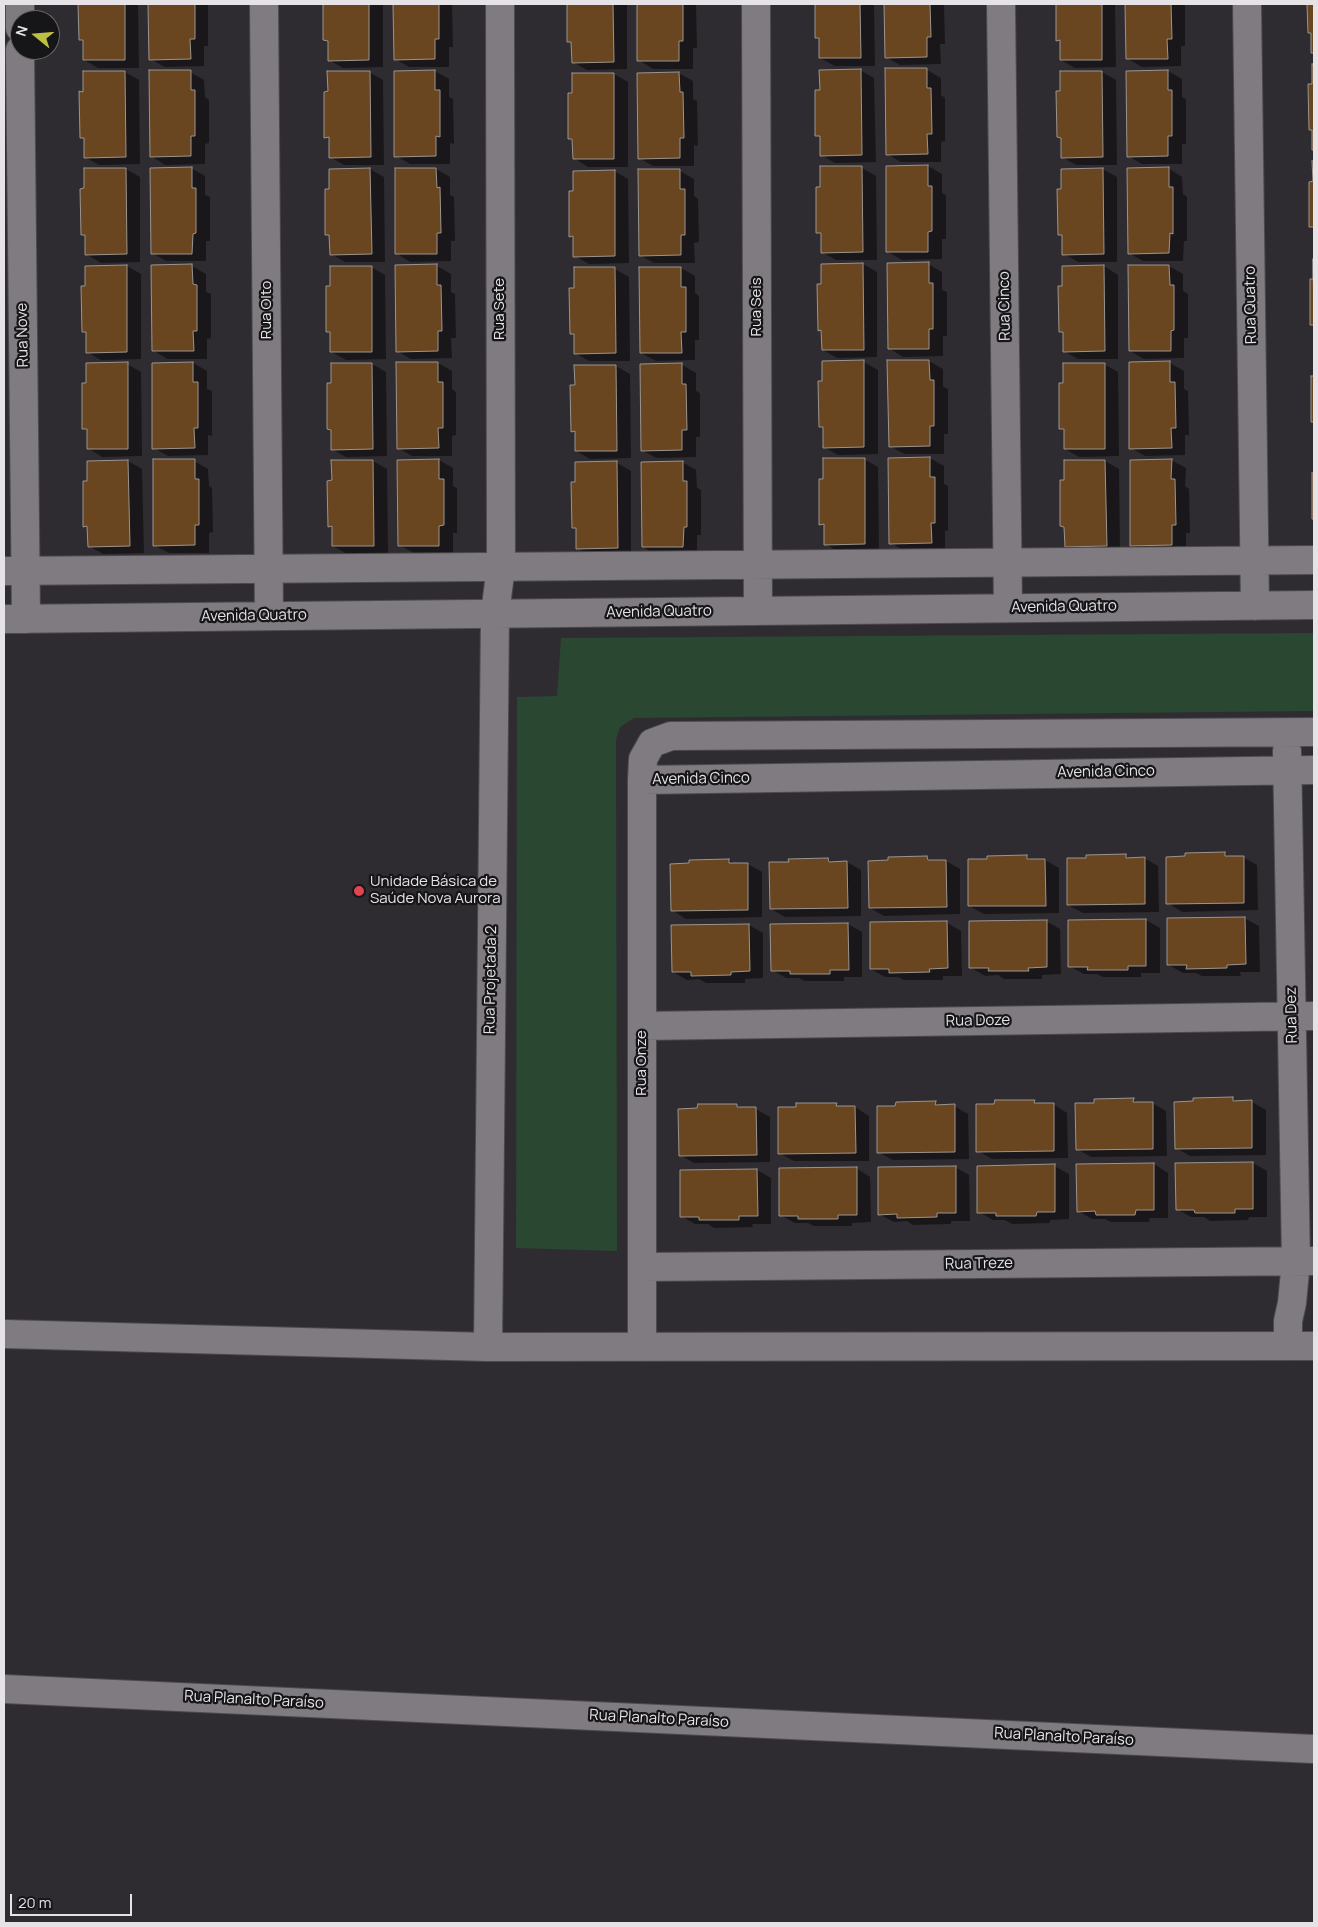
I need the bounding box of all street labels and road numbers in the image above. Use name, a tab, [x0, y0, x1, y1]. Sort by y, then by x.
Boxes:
street label: Rua Quatro	[1241, 266, 1261, 344]
street label: Rua Cinco	[995, 271, 1015, 341]
street label: Rua Seis	[748, 277, 766, 337]
street label: Rua Sete	[491, 278, 509, 340]
street label: Rua OIto	[258, 281, 276, 339]
street label: Rua Nove	[13, 303, 33, 367]
street label: Avenida Quatro	[1011, 597, 1117, 617]
street label: Avenida Quatro	[606, 602, 712, 622]
street label: Avenida Quatro	[201, 606, 307, 626]
street label: Avenida Cinco	[1057, 762, 1155, 782]
street label: Avenida Cinco	[652, 769, 750, 789]
street label: Rua Projetada 2	[481, 926, 501, 1034]
street label: Rua Dez	[1283, 987, 1301, 1043]
street label: Rua Doze	[946, 1011, 1010, 1031]
street label: Rua Onze	[633, 1030, 651, 1096]
street label: Rua Treze	[945, 1254, 1013, 1274]
street label: Rua Planalto Paraíso	[184, 1687, 324, 1713]
street label: Rua Planalto Paraíso	[589, 1706, 729, 1732]
street label: Rua Planalto Paraíso	[994, 1724, 1134, 1750]

